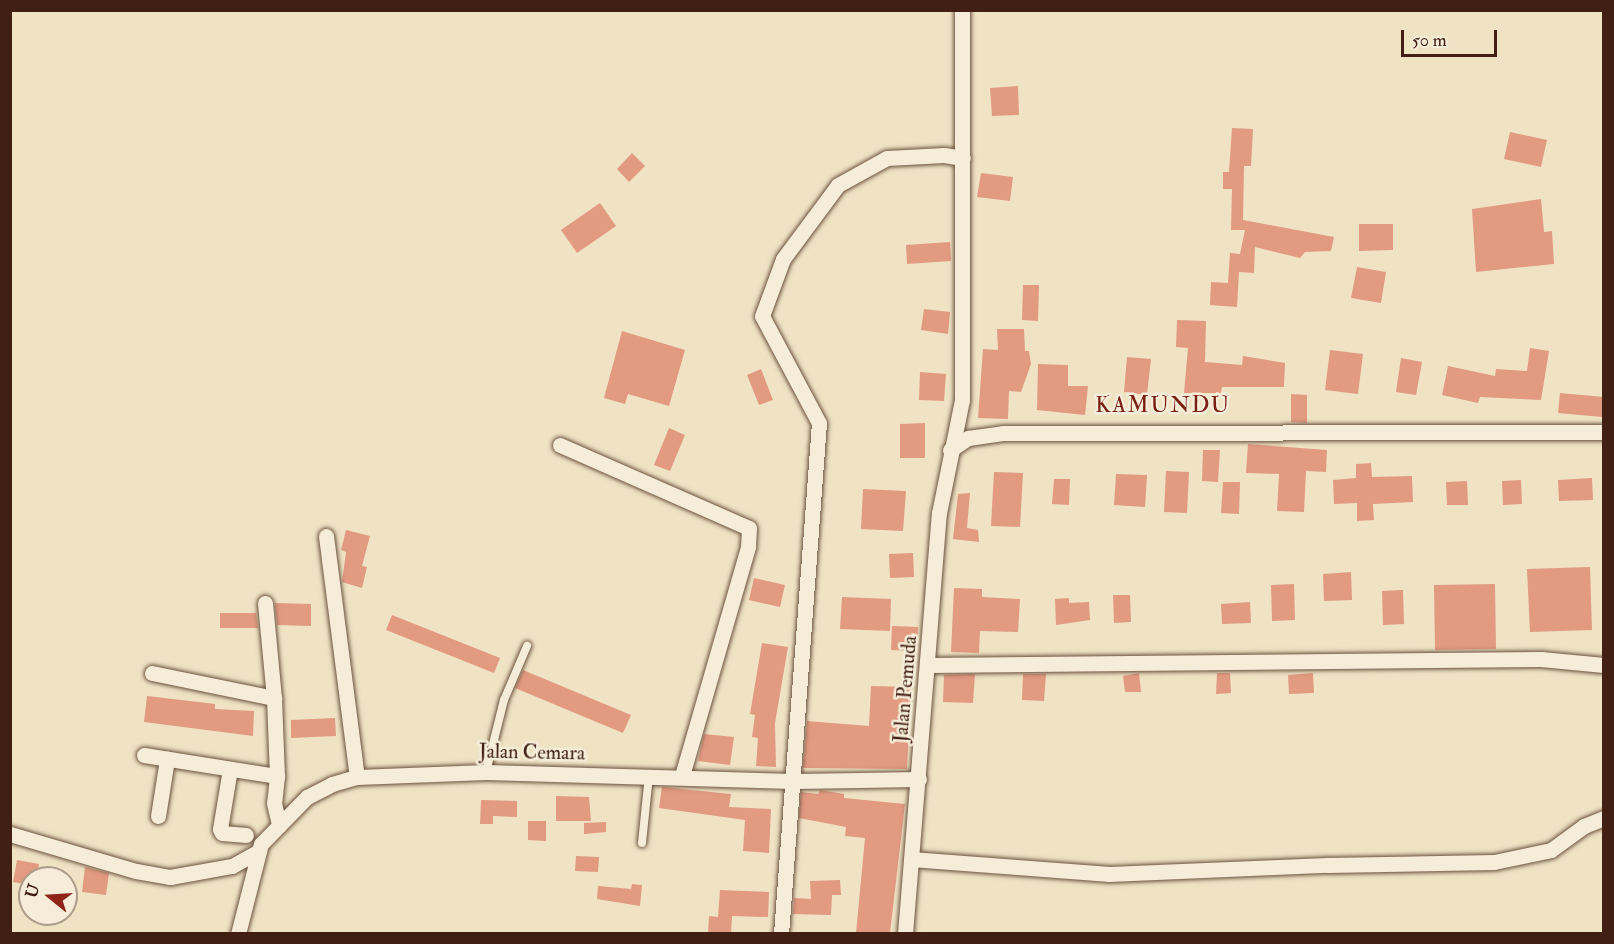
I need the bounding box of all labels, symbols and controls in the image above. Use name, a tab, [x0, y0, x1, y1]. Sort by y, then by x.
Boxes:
scale bar	[1404, 18, 1500, 56]
text: 50 m	[1412, 29, 1447, 52]
district label: KAMUNDU	[1095, 393, 1231, 419]
street label: Jalan Pemuda	[888, 635, 922, 743]
street label: Jalan Cemara	[479, 739, 585, 765]
north arrow	[18, 866, 78, 926]
text: U	[21, 882, 44, 901]

